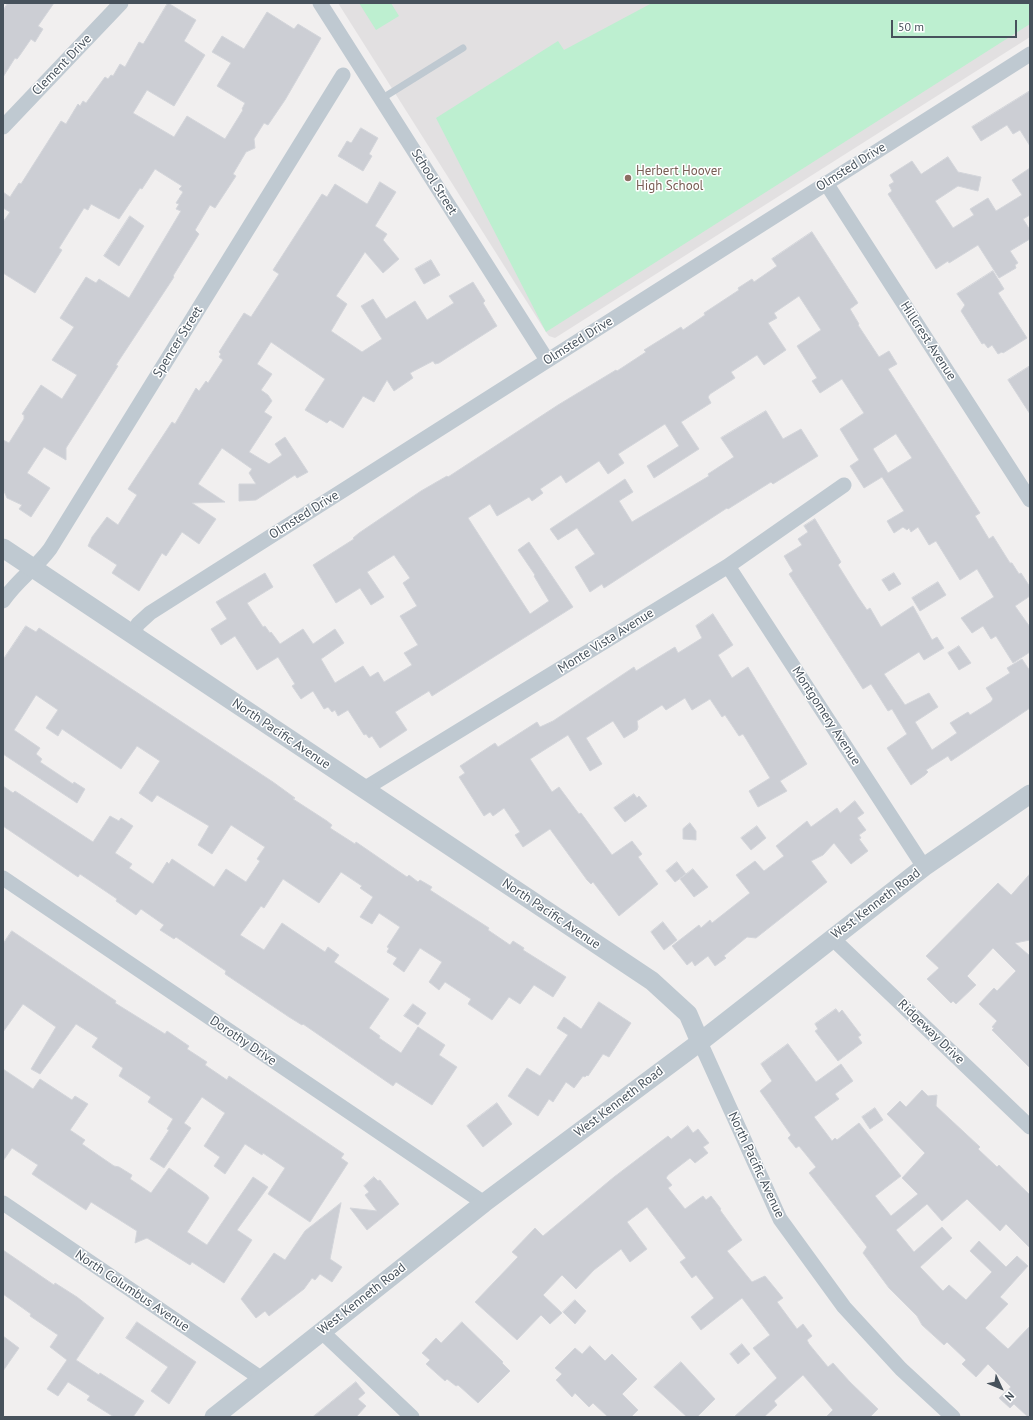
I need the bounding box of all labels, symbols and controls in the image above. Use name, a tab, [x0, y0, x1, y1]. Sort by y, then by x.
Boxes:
scale bar	[893, 12, 1019, 38]
text: 50 m	[898, 19, 924, 34]
street label: Clement Drive	[29, 31, 95, 99]
street label: Olmsted Drive	[813, 139, 889, 195]
street label: School Street	[408, 146, 460, 218]
place label: Herbert Hoover High School	[636, 163, 722, 194]
marker: Herbert Hoover High School	[623, 173, 633, 183]
street label: Hillcrest Avenue	[897, 299, 959, 383]
street label: Spencer Street	[150, 304, 206, 380]
street label: Olmsted Drive	[540, 313, 616, 369]
street label: Olmsted Drive	[266, 487, 342, 543]
street label: Monte Vista Avenue	[555, 605, 657, 677]
street label: Montgomery Avenue	[788, 664, 864, 768]
street label: North Pacific Avenue	[229, 695, 333, 773]
street label: West Kenneth Road	[828, 865, 924, 943]
street label: North Pacific Avenue	[499, 875, 603, 953]
street label: Ridgeway Drive	[895, 996, 967, 1068]
street label: Dorothy Drive	[207, 1013, 279, 1069]
street label: West Kenneth Road	[571, 1063, 667, 1141]
street label: North Pacific Avenue	[725, 1110, 787, 1220]
street label: North Columbus Avenue	[72, 1247, 192, 1335]
street label: West Kenneth Road	[315, 1260, 409, 1338]
north arrow	[981, 1368, 1021, 1408]
text: N	[1002, 1389, 1017, 1404]

